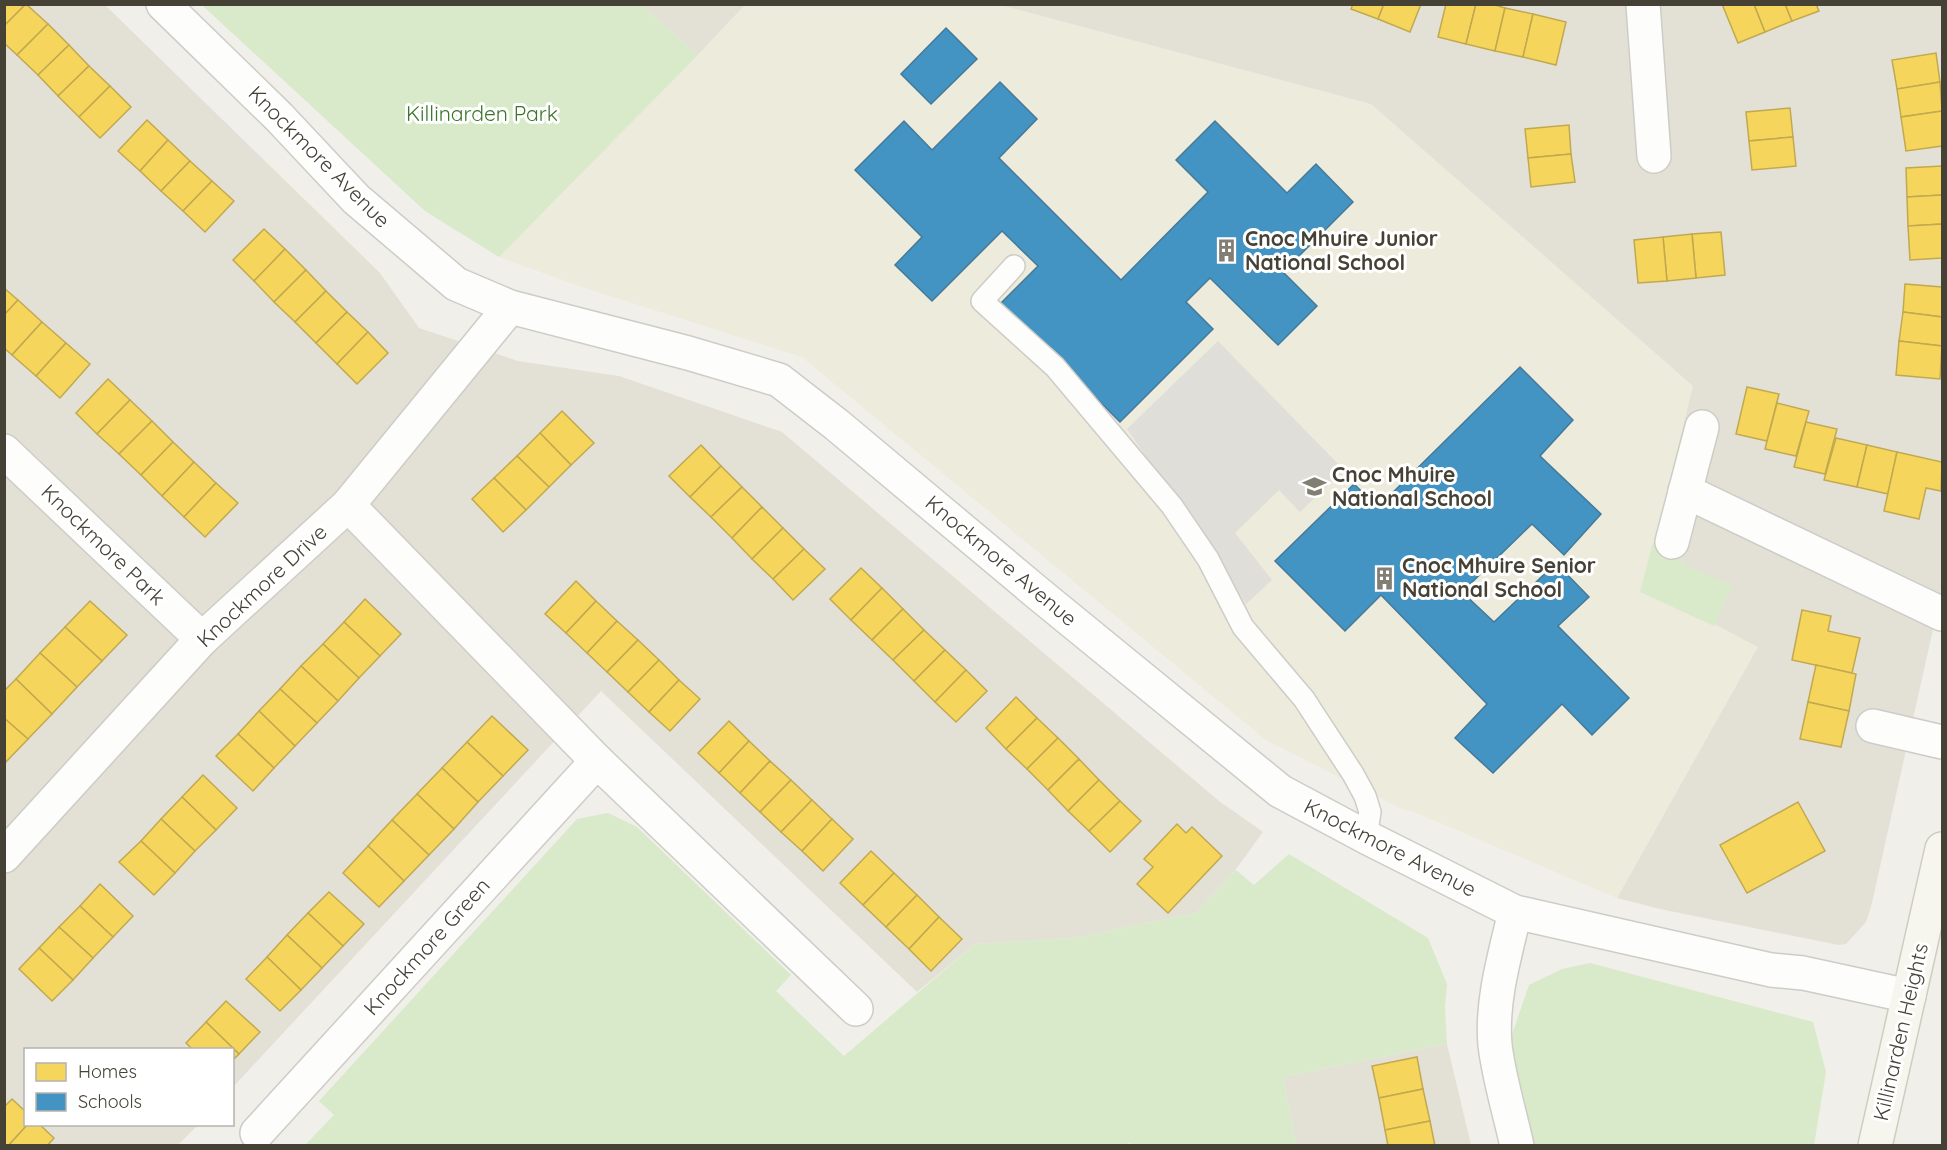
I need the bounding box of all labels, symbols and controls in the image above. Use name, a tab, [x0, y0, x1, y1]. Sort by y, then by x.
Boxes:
street label: Knockmore Avenue	[243, 80, 396, 233]
park label: Killinarden Park	[406, 100, 558, 126]
place label: Cnoc Mhuire Junior National School	[1245, 225, 1438, 275]
building icon: Cnoc Mhuire Junior National School	[1214, 238, 1240, 264]
place label: Cnoc Mhuire National School	[1332, 461, 1492, 511]
school or university icon: Cnoc Mhuire National School	[1301, 474, 1327, 500]
street label: Knockmore Park	[36, 478, 171, 610]
street label: Knockmore Avenue	[921, 489, 1083, 631]
street label: Knockmore Drive	[191, 518, 332, 652]
place label: Cnoc Mhuire Senior National School	[1402, 552, 1596, 602]
building icon: Cnoc Mhuire Senior National School	[1371, 565, 1397, 591]
street label: Knockmore Avenue	[1300, 792, 1481, 902]
street label: Knockmore Green	[358, 872, 495, 1020]
street label: Killinarden Heights	[1867, 940, 1933, 1123]
legend	[24, 1048, 234, 1126]
text: Homes	[78, 1060, 137, 1083]
text: Schools	[78, 1090, 142, 1113]

